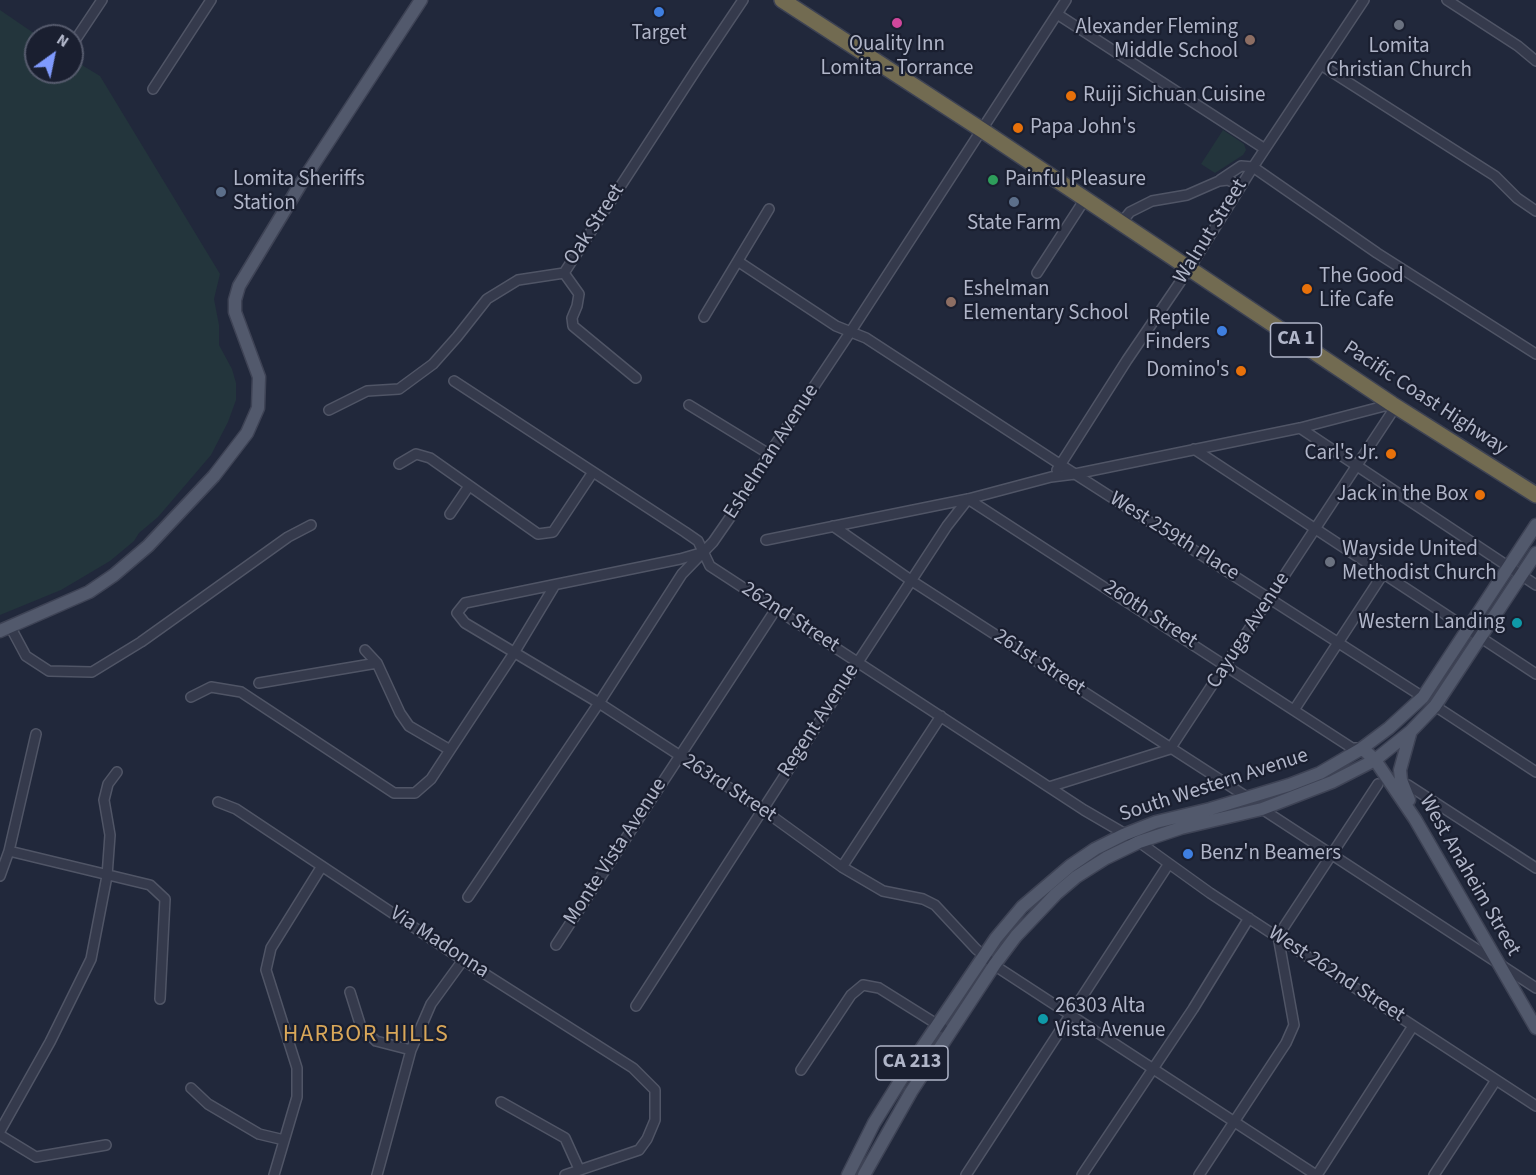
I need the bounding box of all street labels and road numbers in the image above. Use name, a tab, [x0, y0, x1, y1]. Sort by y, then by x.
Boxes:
street label: Walnut Street	[1169, 175, 1253, 289]
street label: Oak Street	[559, 180, 631, 270]
road number: CA 1	[1270, 323, 1322, 357]
street label: Pacific Coast Highway	[1338, 336, 1512, 462]
street label: Eshelman Avenue	[719, 380, 825, 524]
street label: West 259th Place	[1105, 487, 1243, 587]
street label: Cayuga Avenue	[1202, 568, 1296, 694]
street label: 260th Street	[1098, 575, 1202, 655]
street label: 262nd Street	[736, 577, 844, 659]
street label: 261st Street	[989, 624, 1089, 702]
street label: Regent Avenue	[773, 660, 865, 782]
street label: South Western Avenue	[1116, 744, 1312, 828]
street label: 263rd Street	[677, 749, 781, 829]
street label: Monte Vista Avenue	[559, 774, 673, 930]
street label: West Anaheim Street	[1413, 791, 1525, 961]
street label: Via Madonna	[385, 902, 493, 984]
street label: West 262nd Street	[1263, 921, 1409, 1029]
road number: CA 213	[876, 1046, 948, 1080]

